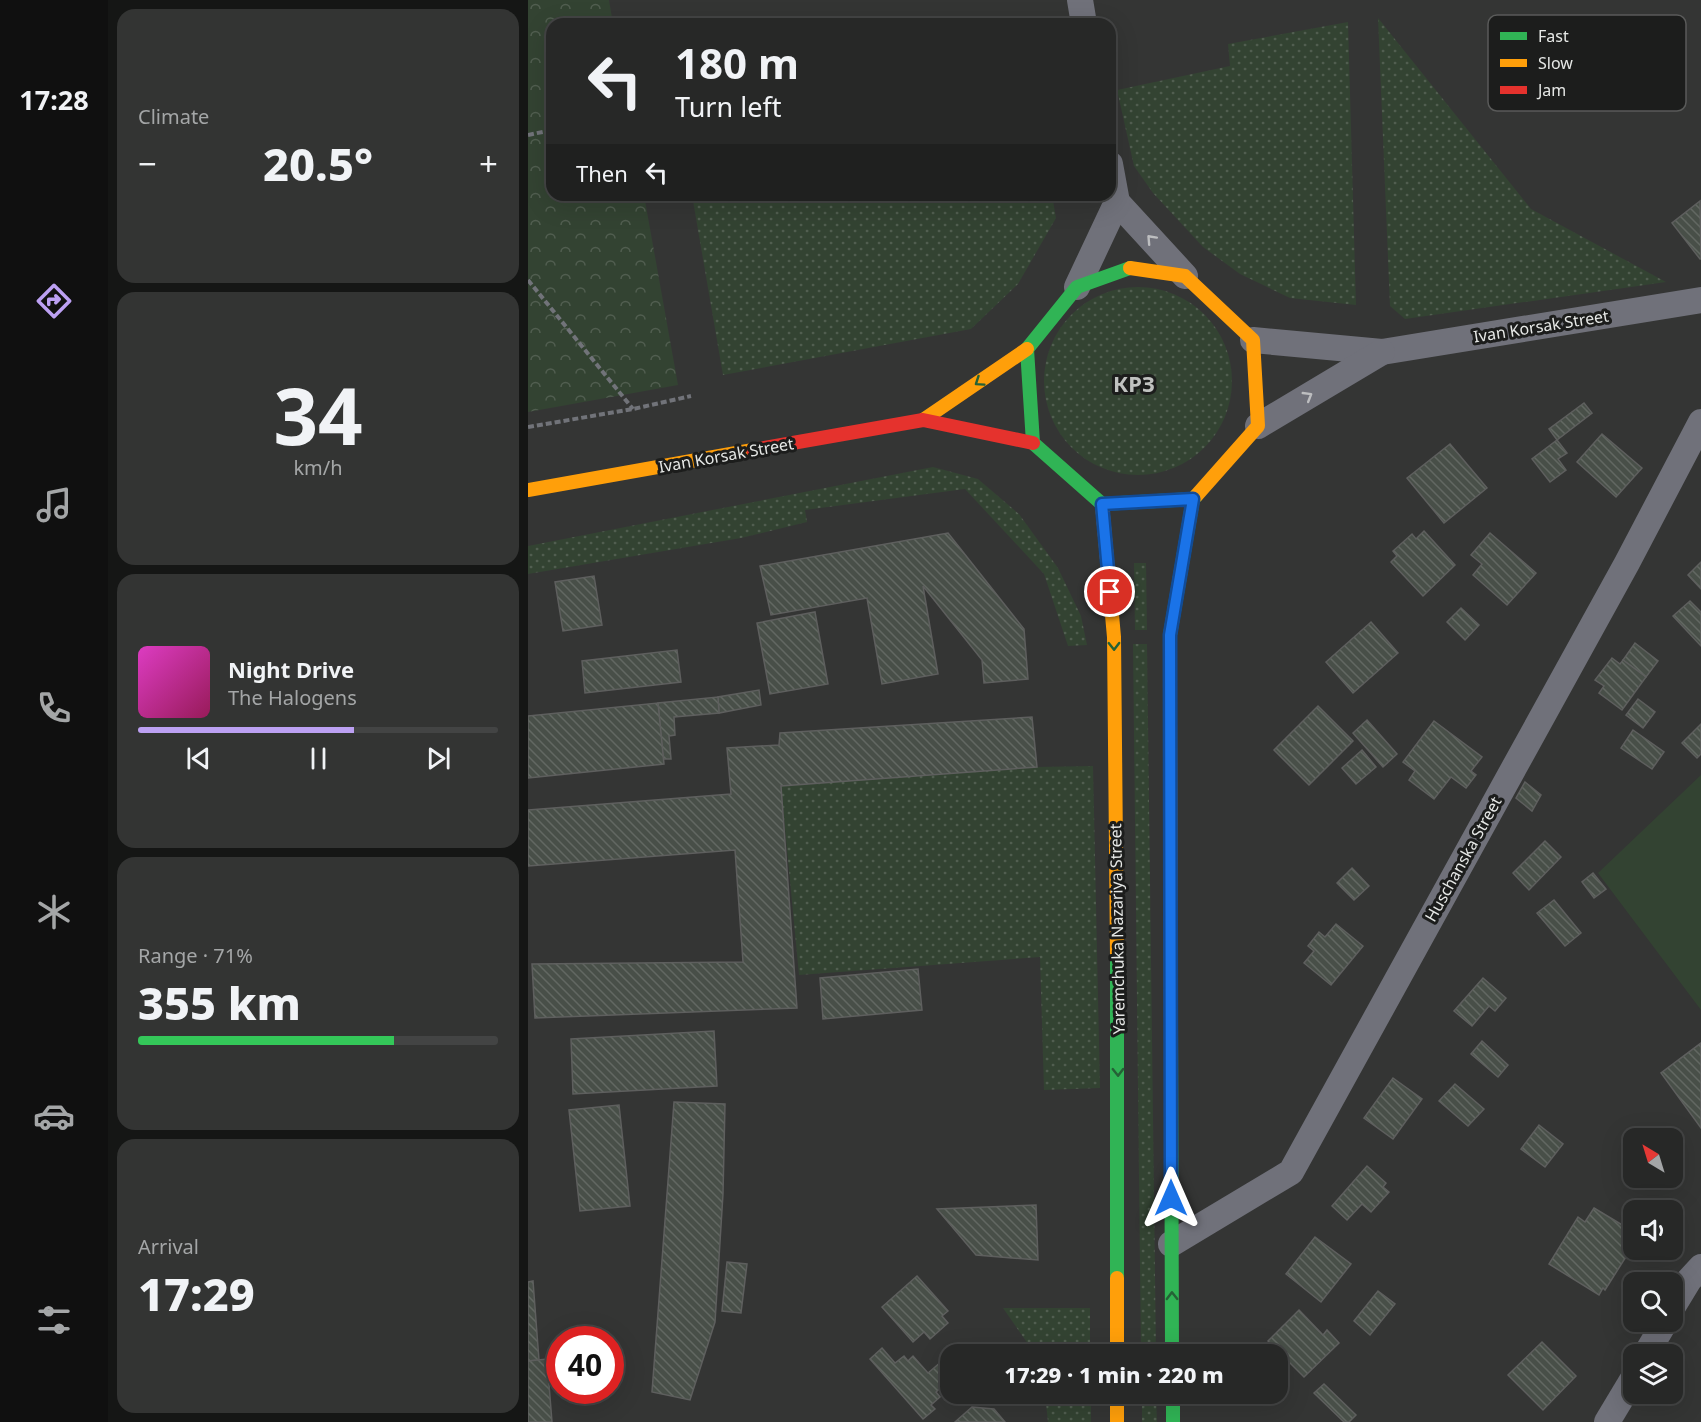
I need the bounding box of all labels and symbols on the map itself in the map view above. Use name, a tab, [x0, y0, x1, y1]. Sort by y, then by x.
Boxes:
legend	[1488, 15, 1686, 111]
text: Fast	[1538, 25, 1569, 47]
text: Slow	[1538, 52, 1573, 74]
text: Jam	[1536, 79, 1566, 101]
one-way arrow	[1147, 235, 1158, 245]
street label: Ivan Korsak Street	[1472, 304, 1610, 348]
district label: КРЗ	[1113, 368, 1155, 398]
one-way arrow	[974, 375, 985, 386]
one-way arrow	[1302, 391, 1312, 403]
street label: Ivan Korsak Street	[657, 432, 795, 478]
pin	[1084, 566, 1135, 617]
one-way arrow	[1108, 641, 1120, 650]
street label: Huschanska Street	[1419, 792, 1507, 925]
street label: Yaremchuka Nazariya Street	[1104, 823, 1130, 1035]
one-way arrow	[1112, 1067, 1124, 1076]
north arrow	[1623, 1128, 1683, 1188]
position arrow	[1139, 1166, 1203, 1230]
one-way arrow	[1165, 1292, 1178, 1301]
speed limit sign: 40	[546, 1326, 624, 1404]

